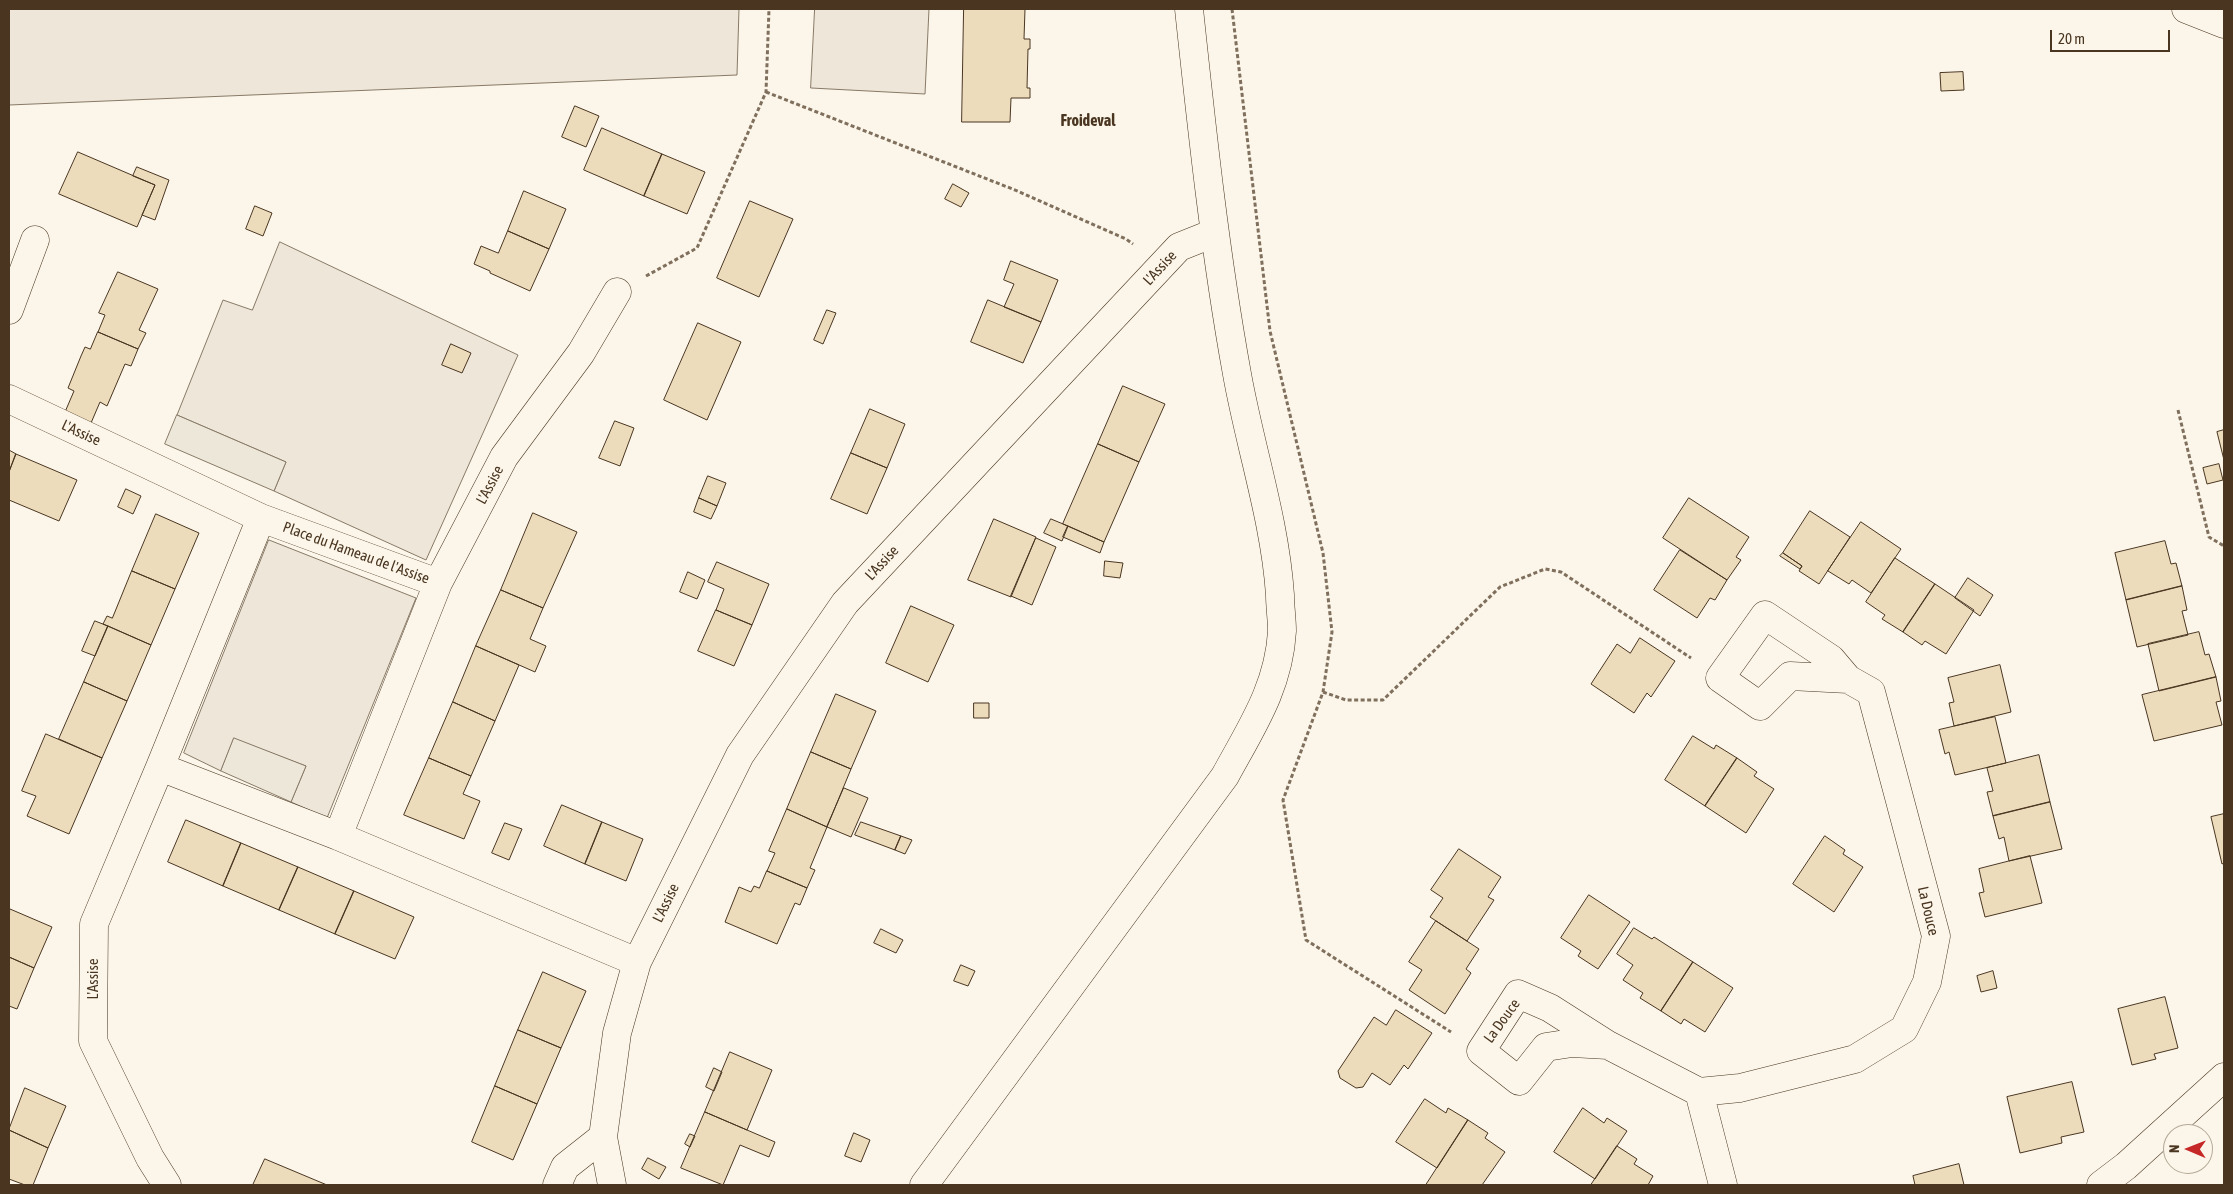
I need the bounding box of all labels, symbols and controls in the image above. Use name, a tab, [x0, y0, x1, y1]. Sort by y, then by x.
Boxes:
scale bar	[2053, 20, 2173, 52]
text: 20 m	[2058, 30, 2085, 47]
district label: Froideval	[1061, 111, 1115, 131]
street label: L'Assise	[1139, 247, 1181, 289]
street label: L'Assise	[59, 416, 103, 450]
street label: L'Assise	[472, 463, 508, 507]
street label: Place du Hameau de l'Assise	[280, 518, 432, 588]
street label: L'Assise	[861, 542, 903, 584]
street label: L'Assise	[649, 881, 683, 925]
street label: La Douce	[1914, 885, 1942, 937]
street label: L'Assise	[84, 958, 102, 1000]
street label: La Douce	[1480, 996, 1524, 1046]
north arrow	[2163, 1124, 2213, 1174]
text: N	[2166, 1144, 2182, 1153]

